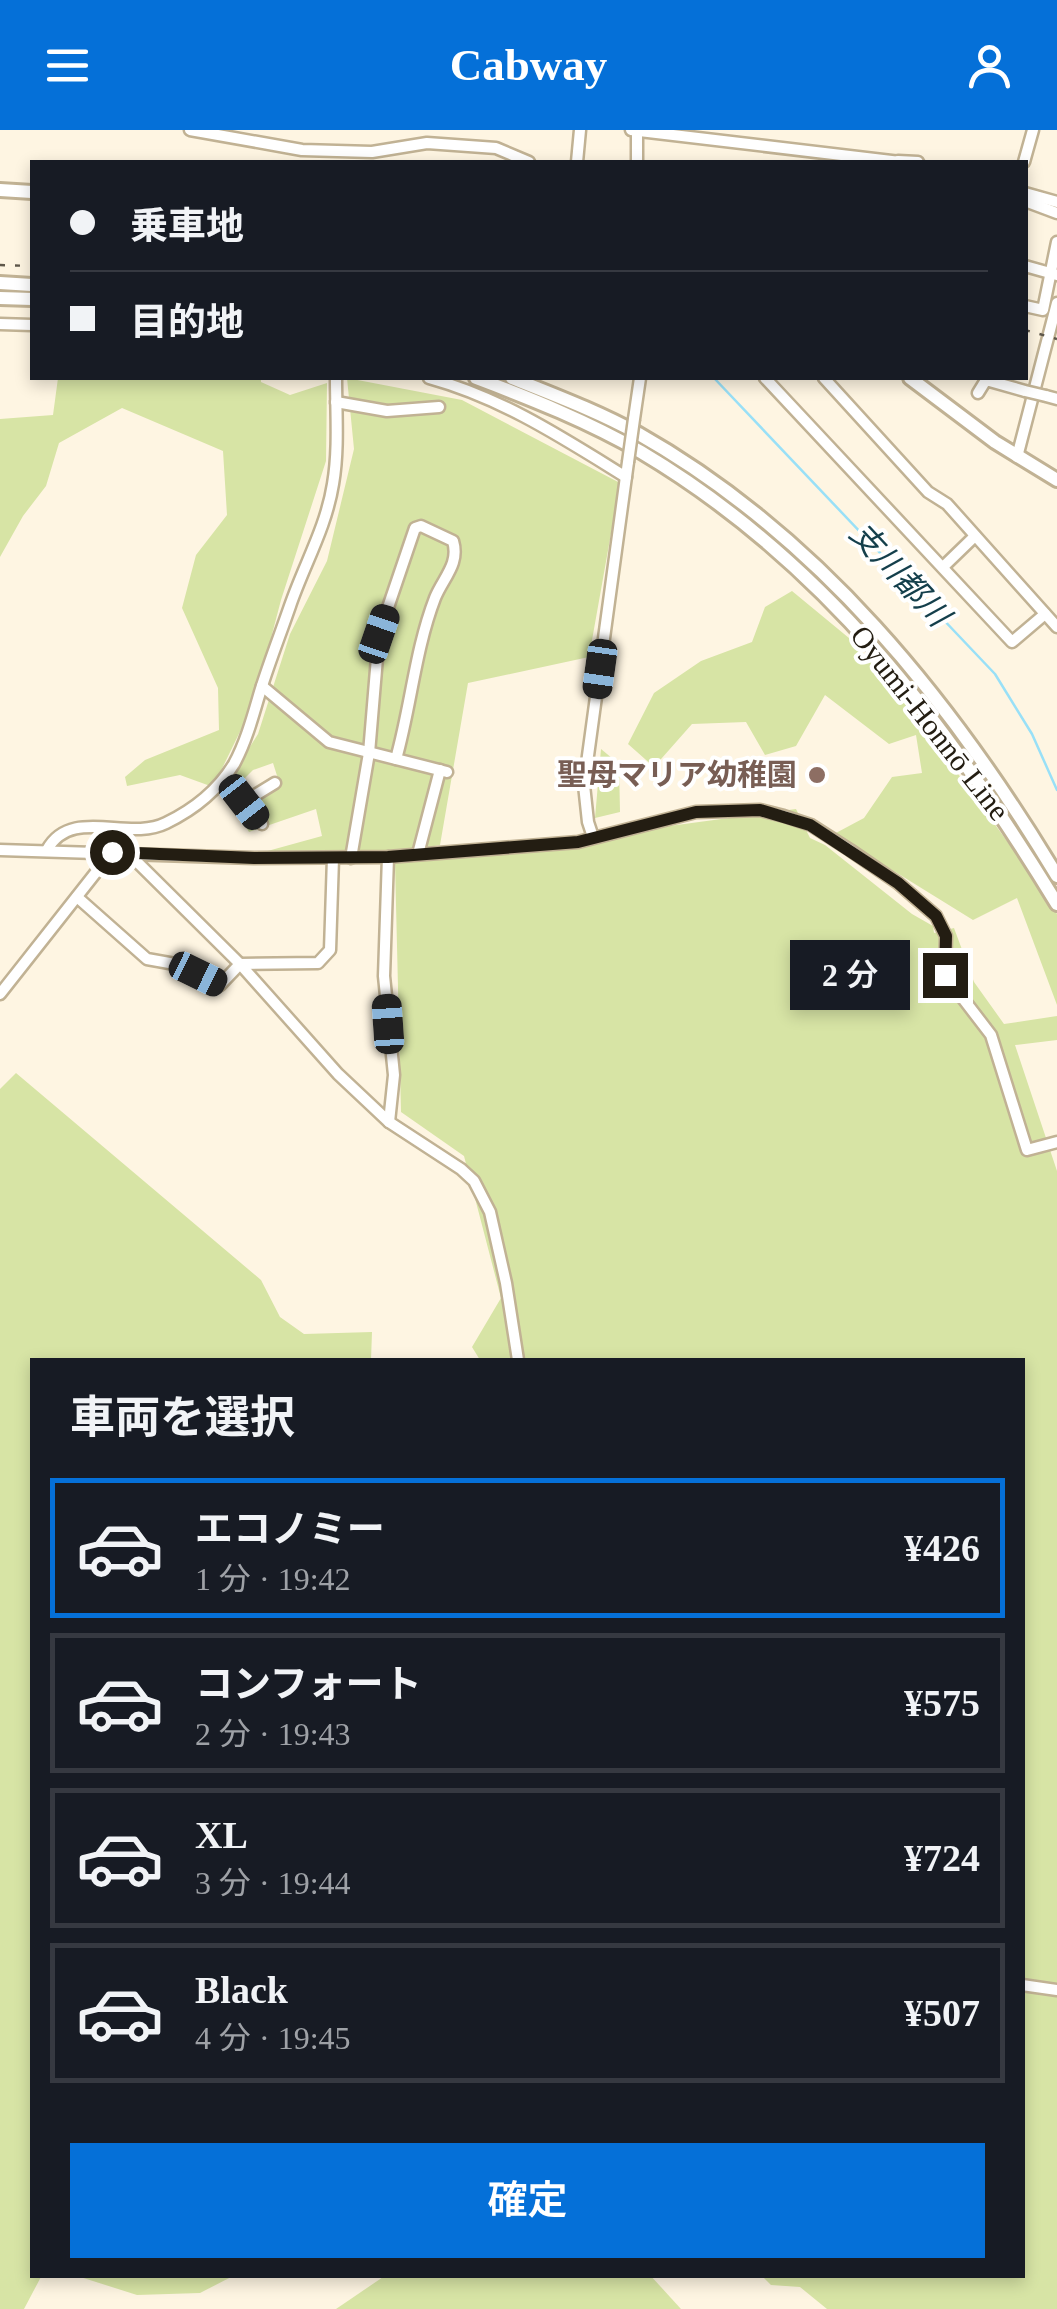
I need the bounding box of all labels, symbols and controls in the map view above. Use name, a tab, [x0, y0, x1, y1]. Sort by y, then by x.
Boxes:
icon: menu	[40, 38, 95, 93]
icon: person	[962, 38, 1017, 93]
text: Cabway	[450, 40, 607, 90]
text: 乗車地	[130, 205, 244, 247]
text: 目的地	[130, 301, 244, 343]
water label: 支川都川	[843, 515, 959, 635]
car	[355, 601, 403, 667]
street label: Oyumi-Honnō Line	[844, 619, 1016, 826]
car	[581, 637, 619, 701]
place label: 聖母マリア幼稚園	[557, 758, 797, 791]
marker: 聖母マリア幼稚園	[806, 764, 828, 786]
car	[214, 769, 274, 835]
route start	[90, 830, 135, 875]
callout: 2 分	[790, 940, 910, 1010]
car	[164, 947, 232, 1001]
route end	[923, 953, 968, 998]
text: 2 分	[822, 957, 878, 993]
car	[371, 993, 405, 1055]
text: 車両を選択	[70, 1393, 295, 1443]
icon: car	[75, 1503, 165, 1593]
text: エコノミー	[195, 1508, 385, 1550]
text: ¥426	[904, 1527, 980, 1569]
text: 1 分 · 19:42	[195, 1561, 351, 1597]
icon: car	[75, 1658, 165, 1748]
text: コンフォート	[195, 1663, 422, 1705]
text: ¥575	[904, 1682, 980, 1724]
text: 2 分 · 19:43	[195, 1716, 351, 1752]
icon: car	[75, 1813, 165, 1903]
text: XL	[195, 1814, 248, 1856]
text: ¥724	[904, 1837, 980, 1879]
text: 3 分 · 19:44	[195, 1865, 351, 1901]
icon: car	[75, 1968, 165, 2058]
text: Black	[195, 1969, 288, 2011]
text: ¥507	[904, 1992, 980, 2034]
text: 4 分 · 19:45	[195, 2020, 351, 2056]
button: 確定	[70, 2143, 985, 2258]

